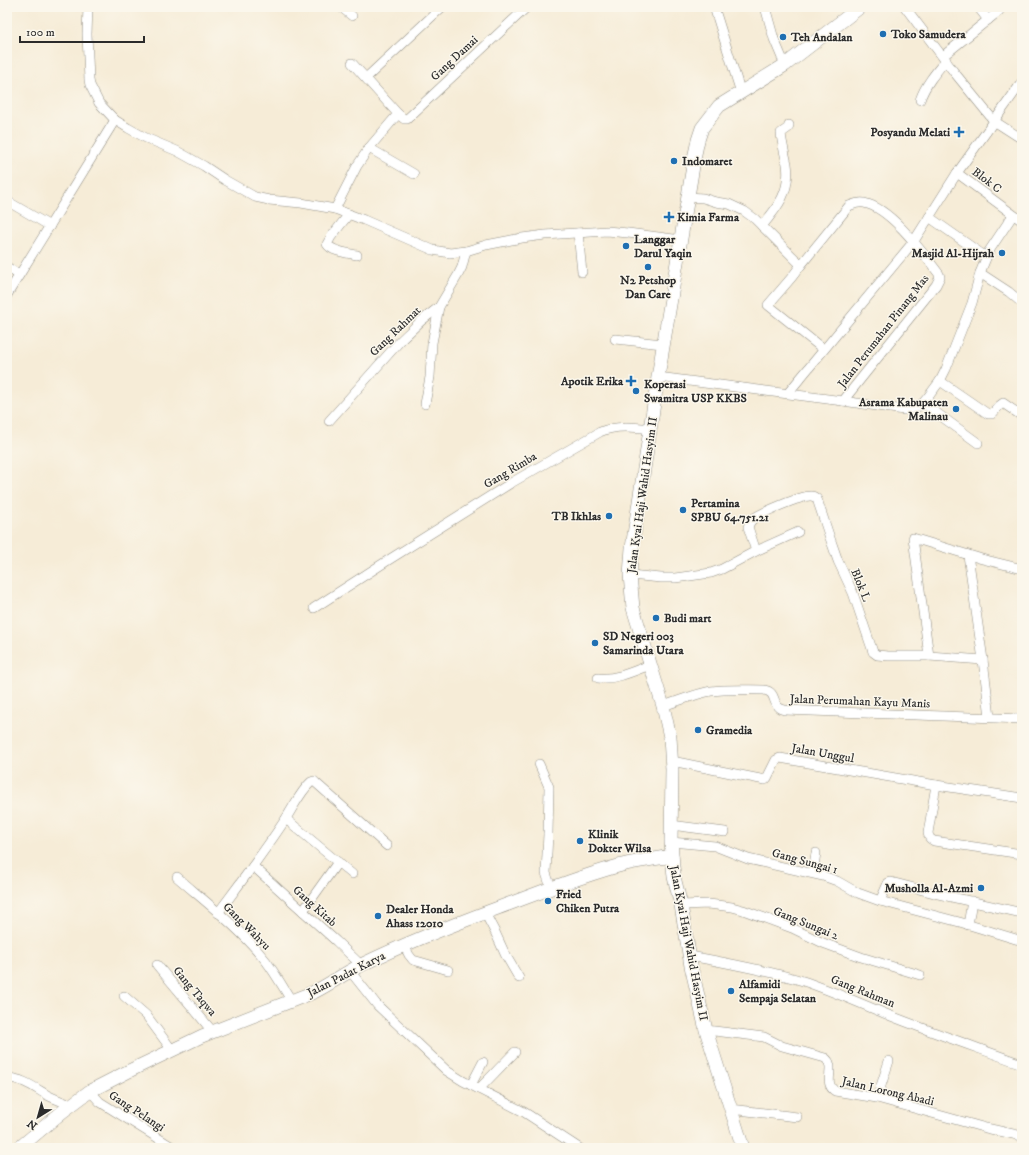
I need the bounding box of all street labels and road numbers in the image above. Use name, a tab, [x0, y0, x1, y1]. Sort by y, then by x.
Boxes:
street label: Gang Damai	[427, 33, 481, 84]
street label: Blok C	[969, 164, 1005, 196]
street label: Jalan Perumahan Pinang Mas	[834, 272, 932, 392]
street label: Gang Rahmat	[367, 303, 424, 360]
street label: Jalan Kyai Haji Wahid Hasyim II	[624, 416, 661, 575]
street label: Gang Rimba	[481, 448, 540, 492]
street label: Blok L	[847, 567, 874, 604]
street label: Jalan Perumahan Kayu Manis	[788, 692, 930, 711]
street label: Jalan Unggul	[789, 740, 856, 766]
street label: Gang Sungai 1	[770, 845, 839, 877]
street label: Jalan Kyai Haji Wahid Hasyim II	[666, 863, 711, 1022]
street label: Gang Kitab	[290, 883, 340, 930]
street label: Gang Wahyu	[220, 899, 274, 953]
street label: Gang Sungai 2	[771, 904, 841, 943]
street label: Jalan Padat Karya	[304, 948, 389, 1001]
street label: Gang Taqwa	[170, 964, 220, 1020]
street label: Gang Rahman	[829, 972, 898, 1011]
street label: Jalan Lorong Abadi	[839, 1073, 935, 1109]
street label: Gang Pelangi	[106, 1088, 168, 1135]

